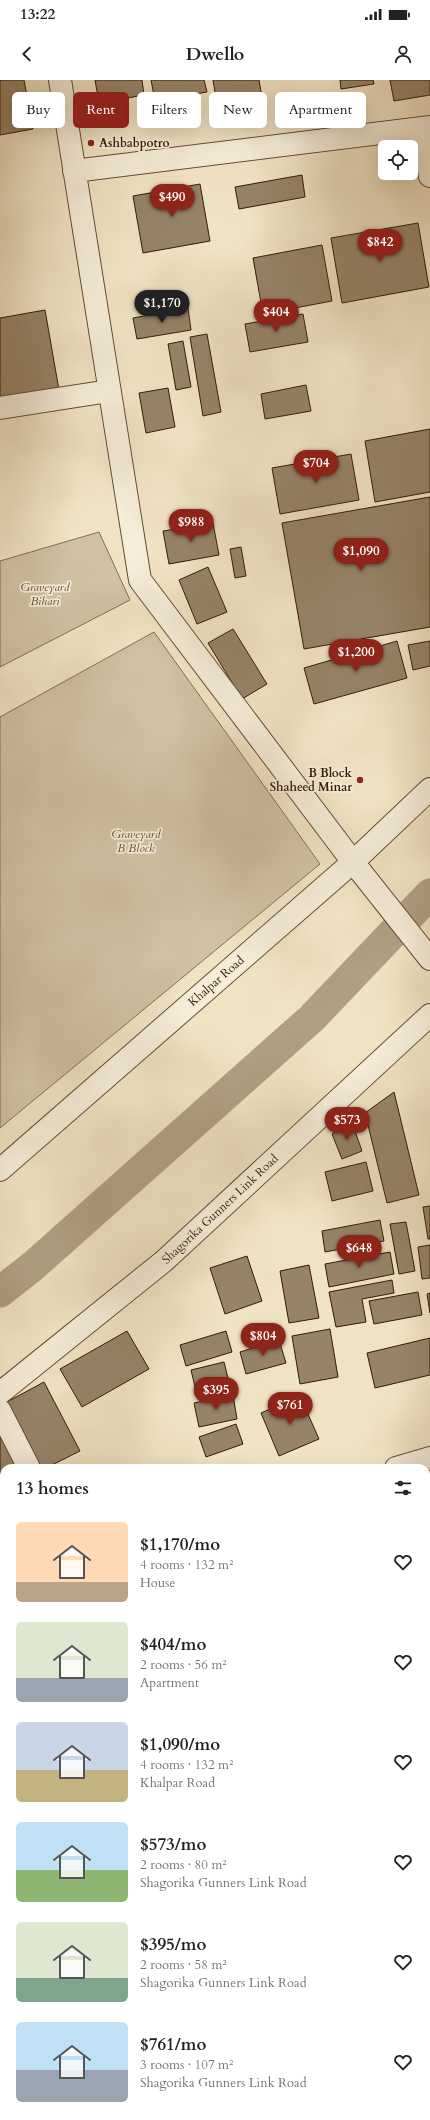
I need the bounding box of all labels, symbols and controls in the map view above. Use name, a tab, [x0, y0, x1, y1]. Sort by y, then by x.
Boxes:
text: 13:22	[20, 4, 55, 24]
text: Dwello	[186, 42, 244, 67]
icon: back	[16, 43, 38, 65]
icon: person	[392, 43, 414, 65]
chip: Buy	[12, 92, 65, 128]
chip: Rent	[73, 92, 129, 128]
chip: Filters	[137, 92, 201, 128]
chip: New	[209, 92, 267, 128]
chip: Apartment	[275, 92, 366, 128]
place label: Ashbabpotro	[99, 135, 169, 151]
marker: Ashbabpotro	[86, 138, 96, 148]
map controls	[378, 140, 418, 180]
button: locate	[378, 140, 418, 180]
pin: $490	[148, 184, 196, 218]
text: $490	[159, 188, 185, 206]
pin: $842	[356, 229, 404, 263]
text: $842	[367, 233, 393, 251]
pin: $1,170	[129, 290, 195, 324]
text: $1,170	[143, 294, 181, 312]
pin: $404	[252, 299, 300, 333]
text: $404	[263, 303, 289, 321]
pin: $704	[292, 450, 340, 484]
text: $704	[303, 454, 329, 472]
pin: $988	[167, 509, 215, 543]
text: $988	[178, 513, 204, 531]
pin: $1,090	[328, 538, 394, 572]
text: $1,090	[342, 542, 380, 560]
park label: Graveyard Bihari	[20, 579, 71, 609]
pin: $1,200	[323, 639, 389, 673]
text: $1,200	[337, 643, 375, 661]
place label: B Block Shaheed Minar	[270, 765, 353, 795]
marker: B Block Shaheed Minar	[355, 775, 365, 785]
park label: Graveyard B Block	[111, 826, 162, 856]
street label: Khalpar Road	[185, 952, 248, 1010]
pin: $573	[323, 1107, 371, 1141]
text: $573	[334, 1111, 360, 1129]
street label: Shagorika Gunners Link Road	[158, 1150, 282, 1267]
pin: $648	[335, 1235, 383, 1269]
text: $648	[346, 1239, 372, 1257]
pin: $804	[239, 1323, 287, 1357]
text: $804	[250, 1327, 276, 1345]
pin: $395	[192, 1377, 240, 1411]
text: $395	[203, 1381, 229, 1399]
pin: $761	[266, 1392, 314, 1426]
text: $761	[277, 1396, 303, 1414]
text: 13 homes	[16, 1477, 89, 1500]
icon: filters	[392, 1477, 414, 1499]
text: $1,170/mo	[140, 1533, 220, 1556]
icon: home	[48, 1538, 96, 1586]
icon: heart	[392, 1551, 414, 1573]
text: 4 rooms · 132 m²	[140, 1556, 233, 1574]
text: House	[140, 1574, 175, 1592]
text: $404/mo	[140, 1633, 206, 1656]
icon: home	[48, 1638, 96, 1686]
icon: heart	[392, 1651, 414, 1673]
text: 2 rooms · 56 m²	[140, 1656, 227, 1674]
text: Apartment	[140, 1674, 199, 1692]
text: $1,090/mo	[140, 1733, 220, 1756]
icon: home	[48, 1738, 96, 1786]
icon: heart	[392, 1751, 414, 1773]
text: 4 rooms · 132 m²	[140, 1756, 233, 1774]
text: Khalpar Road	[140, 1774, 215, 1792]
text: $573/mo	[140, 1833, 206, 1856]
icon: home	[48, 1838, 96, 1886]
icon: heart	[392, 1851, 414, 1873]
text: 2 rooms · 80 m²	[140, 1856, 227, 1874]
text: Shagorika Gunners Link Road	[140, 1874, 307, 1892]
text: $395/mo	[140, 1933, 206, 1956]
icon: home	[48, 1938, 96, 1986]
icon: heart	[392, 1951, 414, 1973]
text: 2 rooms · 58 m²	[140, 1956, 227, 1974]
text: Shagorika Gunners Link Road	[140, 1974, 307, 1992]
text: $761/mo	[140, 2033, 206, 2056]
icon: home	[48, 2038, 96, 2086]
icon: heart	[392, 2051, 414, 2073]
text: 3 rooms · 107 m²	[140, 2056, 233, 2074]
text: Shagorika Gunners Link Road	[140, 2074, 307, 2092]

